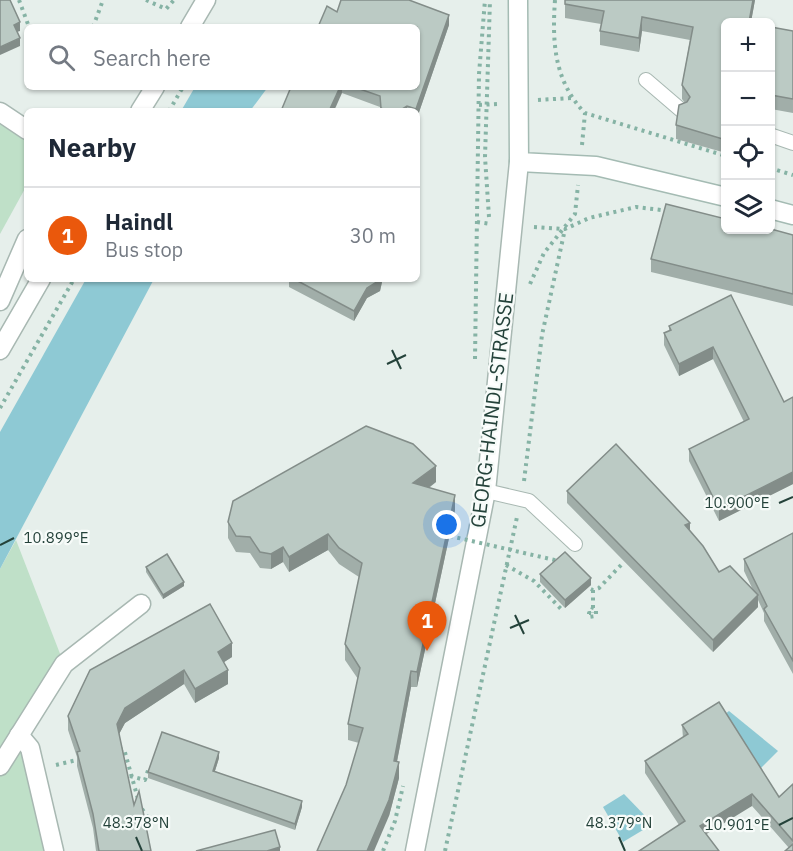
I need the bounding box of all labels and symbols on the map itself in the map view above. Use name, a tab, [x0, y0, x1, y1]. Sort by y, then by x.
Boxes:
street label: GEORG-HAINDL-STRASSE	[464, 291, 519, 529]
text: 10.900°E	[705, 493, 769, 512]
your location	[432, 510, 461, 539]
text: 10.899°E	[24, 528, 88, 547]
pin: 1	[408, 602, 446, 651]
text: 48.378°N	[103, 813, 169, 832]
text: 48.379°N	[586, 813, 652, 832]
text: 10.901°E	[705, 815, 769, 834]

